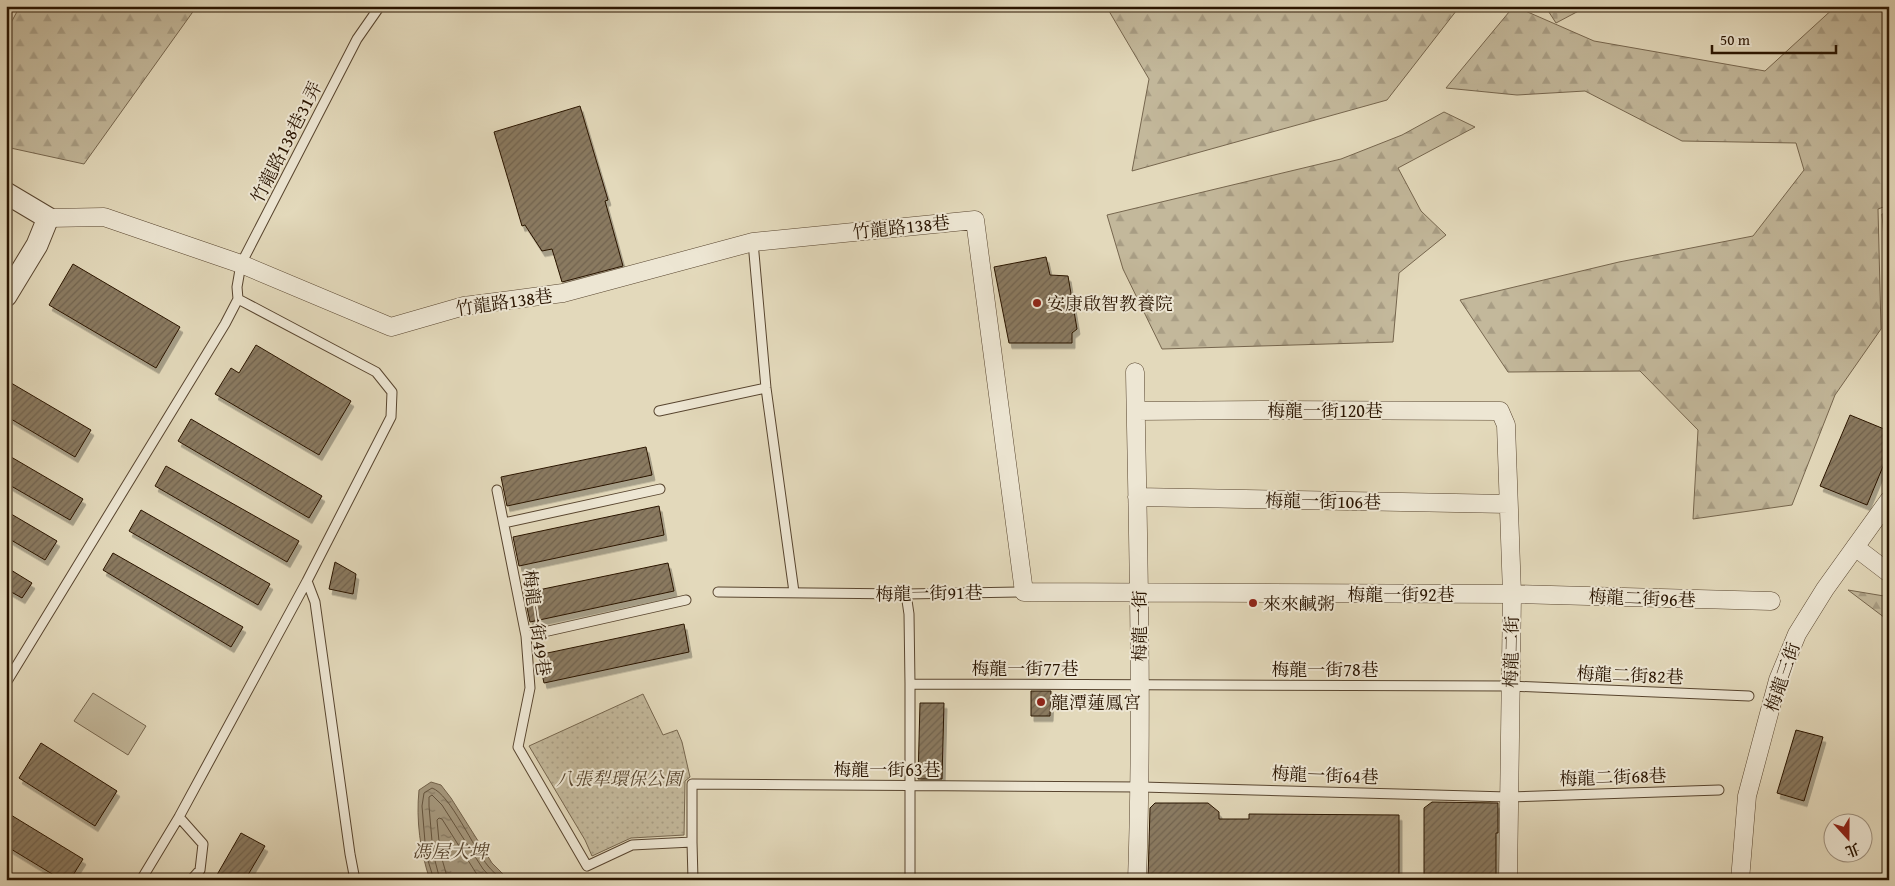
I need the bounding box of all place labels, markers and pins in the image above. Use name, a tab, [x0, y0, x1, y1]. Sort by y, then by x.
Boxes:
place label: 安康啟智教養院	[1047, 290, 1173, 317]
marker: 安康啟智教養院	[1031, 297, 1043, 309]
place label: 來來鹹粥	[1263, 590, 1335, 617]
marker: 來來鹹粥	[1247, 597, 1259, 609]
place label: 龍潭蓮鳳宮	[1051, 689, 1141, 716]
marker: 龍潭蓮鳳宮	[1035, 696, 1047, 708]

